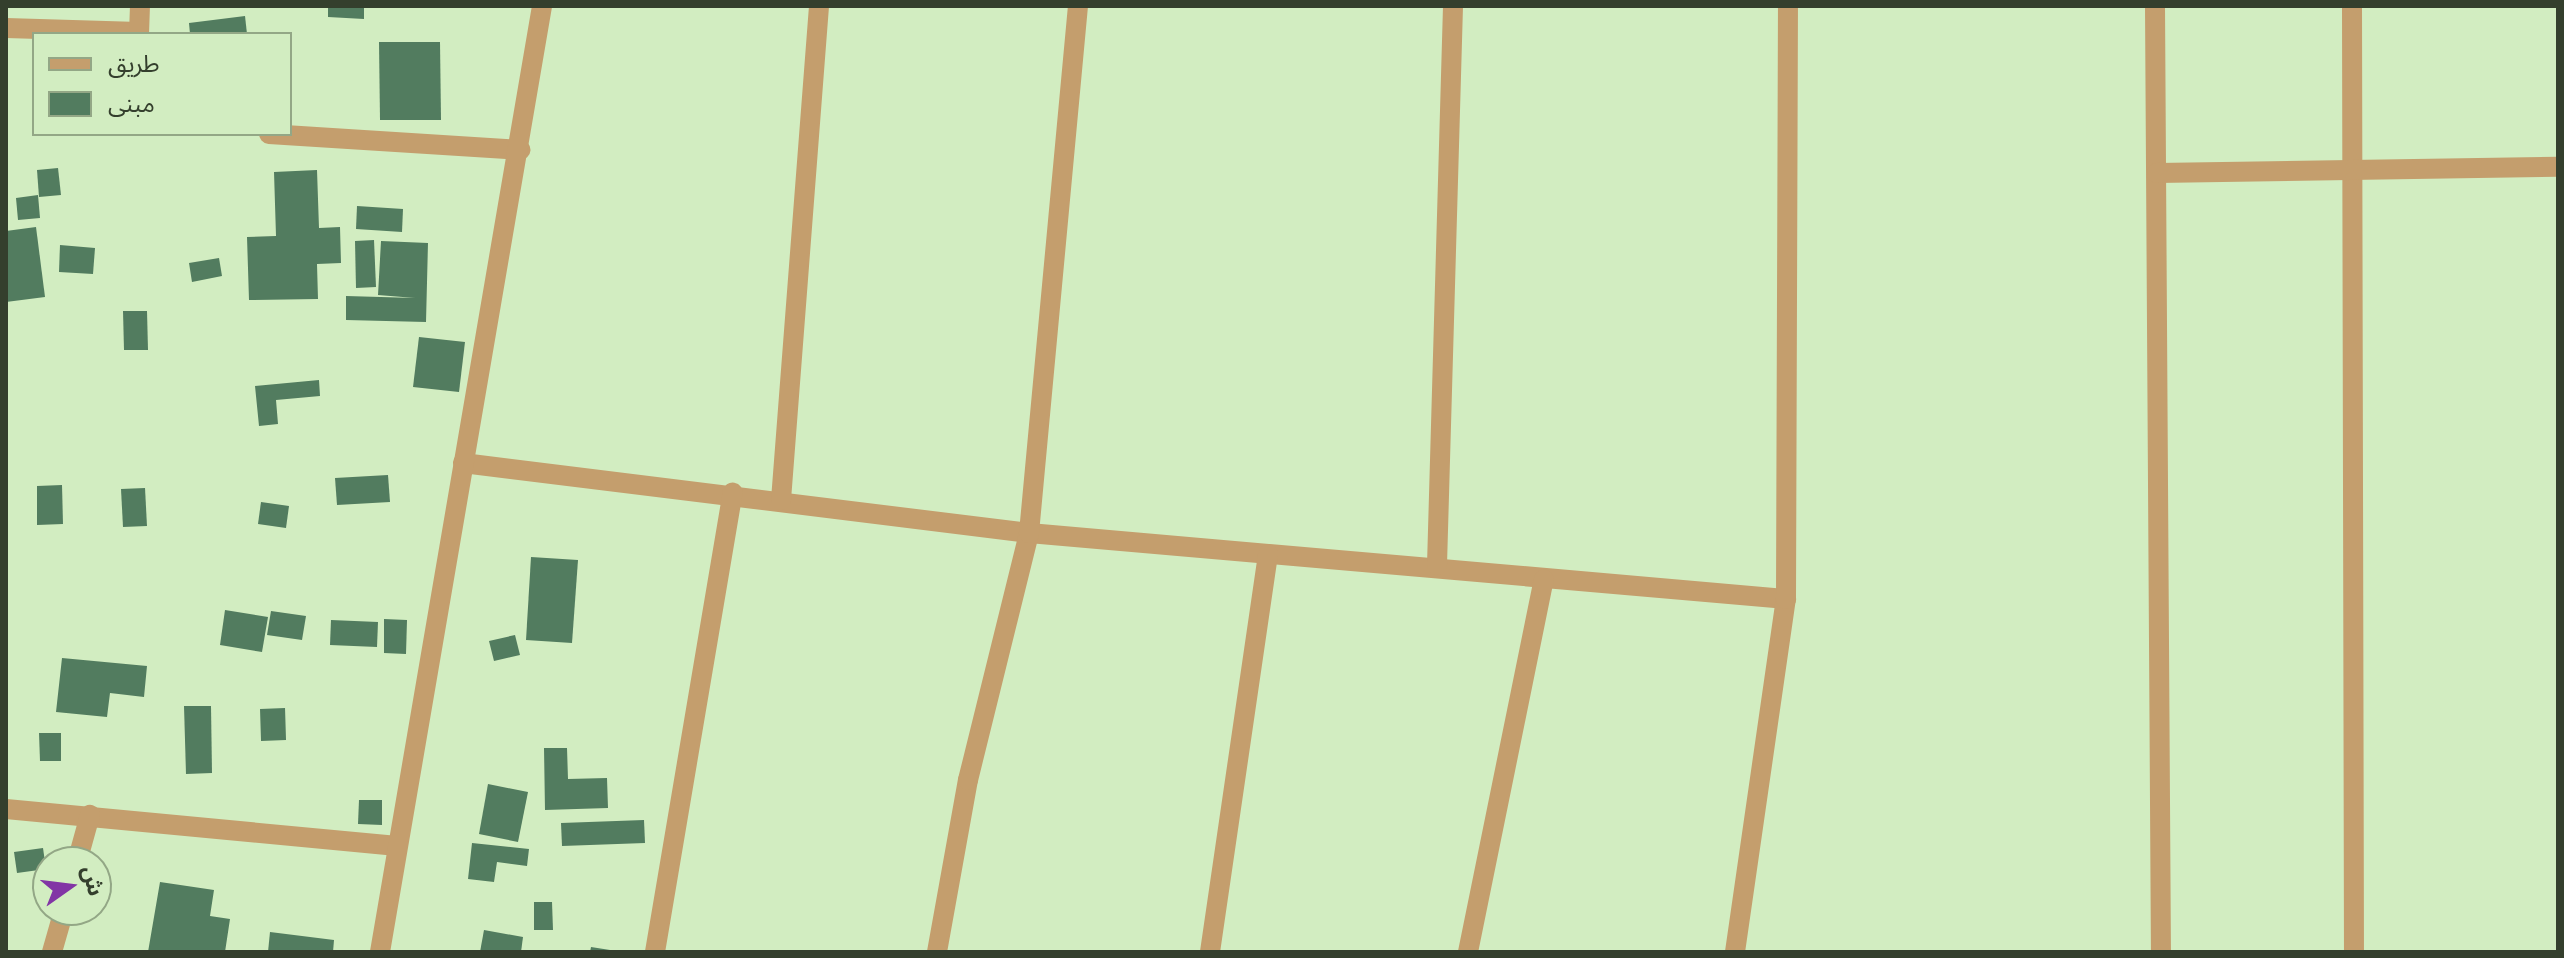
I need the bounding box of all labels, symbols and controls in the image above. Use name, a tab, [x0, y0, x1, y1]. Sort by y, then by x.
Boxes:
legend	[32, 32, 292, 136]
text: طريق	[108, 48, 160, 77]
text: مبنى	[108, 88, 155, 117]
north arrow	[32, 846, 112, 926]
text: ش	[77, 863, 111, 898]

